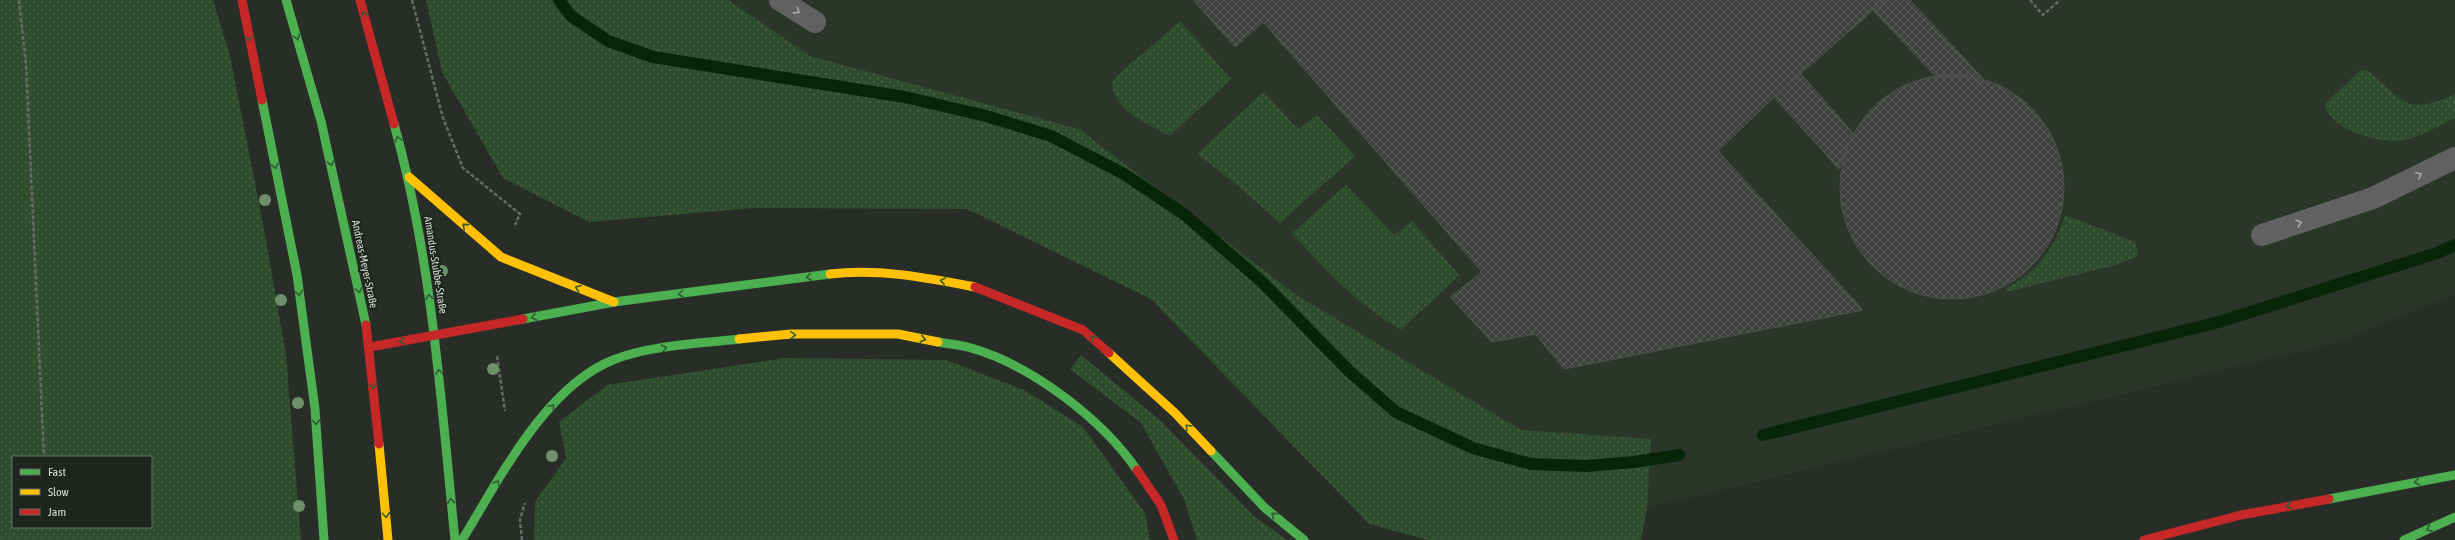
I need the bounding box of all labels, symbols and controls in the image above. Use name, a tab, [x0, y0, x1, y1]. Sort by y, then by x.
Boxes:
one-way arrow	[793, 6, 800, 13]
one-way arrow	[360, 11, 369, 18]
one-way arrow	[292, 34, 301, 41]
one-way arrow	[245, 35, 253, 41]
one-way arrow	[395, 136, 403, 143]
one-way arrow	[326, 160, 334, 166]
one-way arrow	[270, 163, 279, 169]
one-way arrow	[2415, 172, 2423, 180]
street label: Amandus-Stubbe-Straße	[422, 216, 450, 314]
street label: Andreas-Meyer-Straße	[350, 219, 380, 309]
one-way arrow	[2295, 219, 2302, 228]
one-way arrow	[462, 224, 470, 231]
one-way arrow	[806, 272, 813, 281]
one-way arrow	[940, 277, 946, 286]
one-way arrow	[574, 285, 582, 293]
one-way arrow	[354, 287, 362, 293]
one-way arrow	[677, 289, 684, 298]
one-way arrow	[295, 290, 304, 296]
one-way arrow	[425, 294, 434, 300]
one-way arrow	[531, 313, 537, 321]
one-way arrow	[790, 330, 796, 339]
one-way arrow	[919, 334, 926, 342]
one-way arrow	[1090, 336, 1097, 343]
one-way arrow	[399, 337, 406, 345]
one-way arrow	[661, 345, 667, 353]
one-way arrow	[434, 369, 443, 375]
one-way arrow	[369, 383, 378, 389]
one-way arrow	[547, 404, 554, 412]
one-way arrow	[311, 419, 320, 425]
one-way arrow	[1186, 424, 1193, 431]
legend	[12, 456, 152, 528]
text: Fast	[48, 465, 66, 479]
one-way arrow	[2414, 478, 2420, 486]
one-way arrow	[492, 480, 500, 487]
text: Slow	[48, 485, 69, 499]
one-way arrow	[447, 498, 456, 504]
one-way arrow	[2286, 501, 2292, 510]
text: Jam	[48, 505, 66, 519]
one-way arrow	[381, 512, 390, 518]
one-way arrow	[1271, 512, 1278, 519]
one-way arrow	[2426, 524, 2433, 532]

